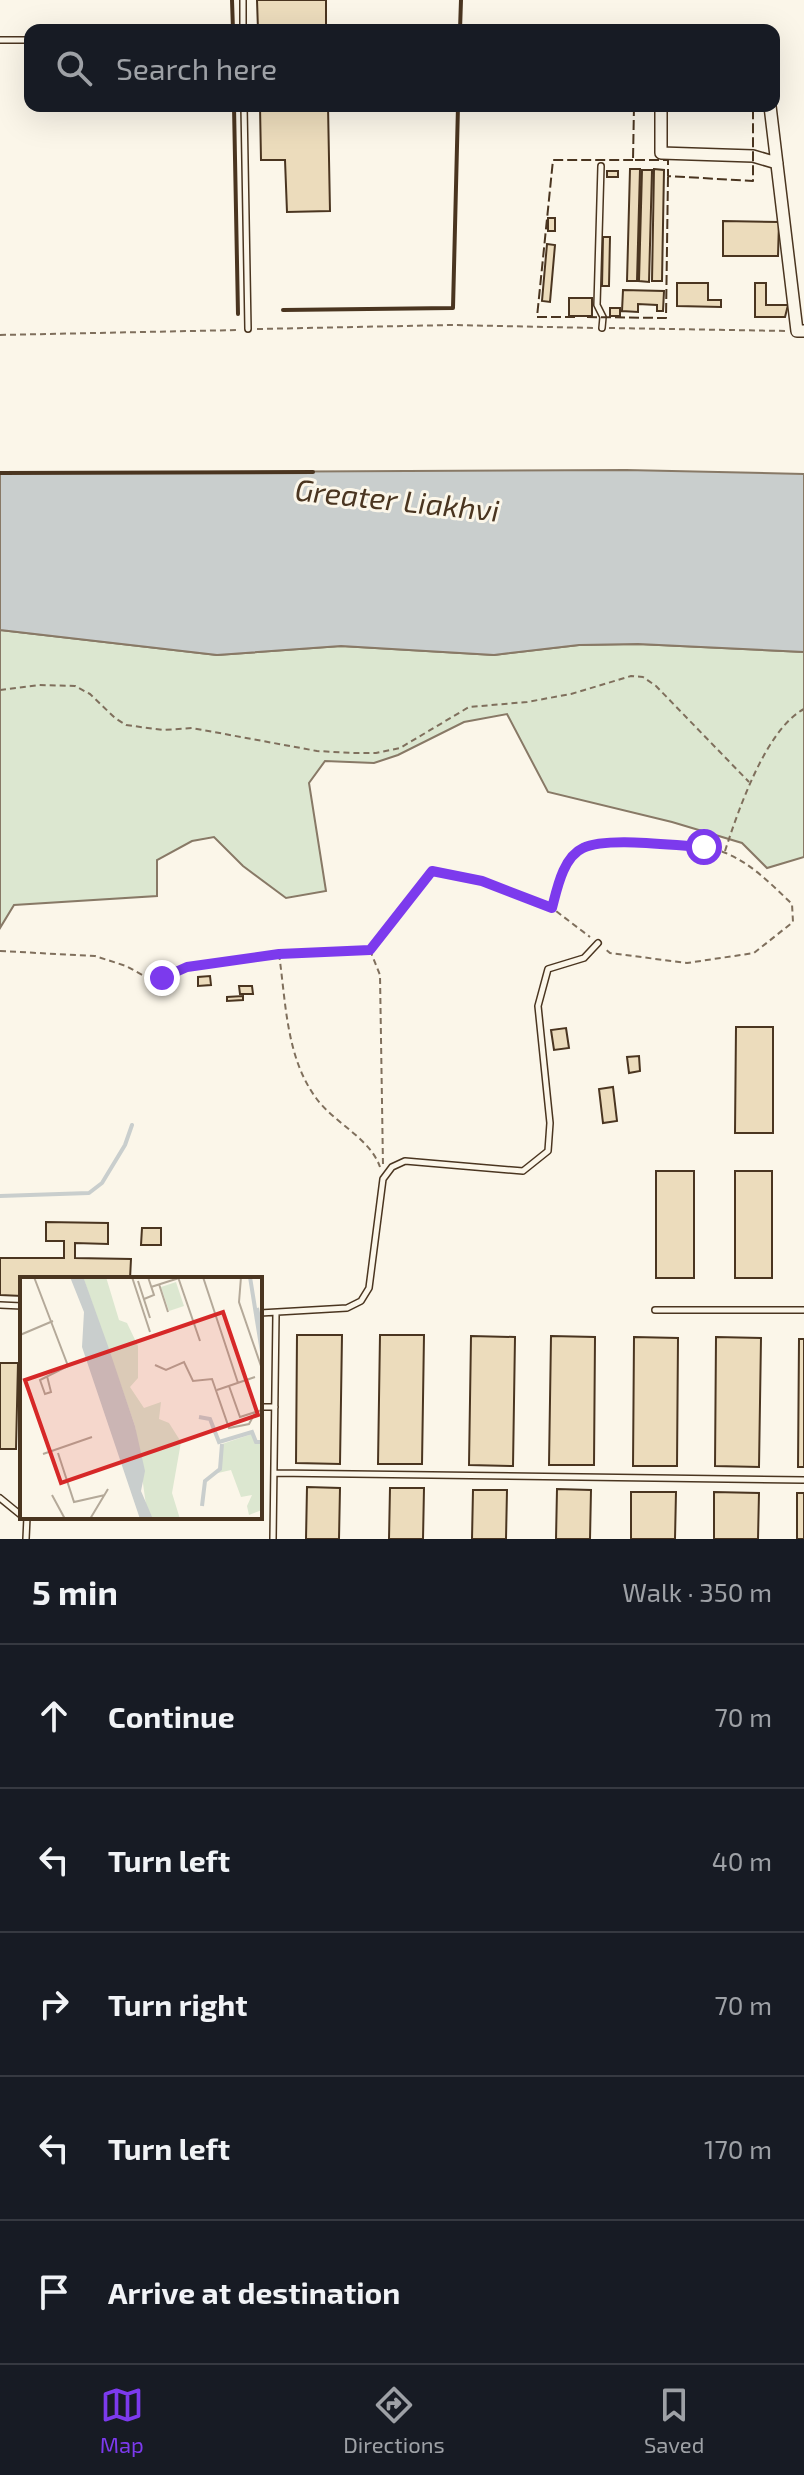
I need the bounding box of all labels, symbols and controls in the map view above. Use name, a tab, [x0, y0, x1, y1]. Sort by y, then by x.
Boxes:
search box	[24, 24, 780, 112]
icon: search	[52, 46, 96, 90]
text: Search here	[116, 50, 277, 86]
water label: Greater Liakhvi	[293, 470, 501, 528]
route start	[686, 829, 722, 865]
route end	[144, 960, 180, 996]
inset map	[20, 1277, 262, 1519]
text: 5 min	[32, 1571, 118, 1612]
text: Walk · 350 m	[622, 1576, 772, 1607]
icon: ahead	[32, 1694, 76, 1738]
text: Continue	[108, 1698, 235, 1734]
text: 70 m	[714, 1701, 772, 1732]
icon: left	[32, 1838, 76, 1882]
text: Turn left	[108, 1842, 230, 1878]
text: 40 m	[712, 1845, 772, 1876]
icon: right	[32, 1982, 76, 2026]
text: Turn right	[108, 1986, 248, 2022]
text: 70 m	[714, 1989, 772, 2020]
icon: left	[32, 2126, 76, 2170]
text: Turn left	[108, 2130, 230, 2166]
text: 170 m	[704, 2133, 772, 2164]
icon: arrive	[32, 2270, 76, 2314]
text: Arrive at destination	[108, 2274, 400, 2310]
tab: Map	[100, 2383, 144, 2457]
tab: Directions	[343, 2383, 445, 2457]
tab: Saved	[644, 2383, 704, 2457]

